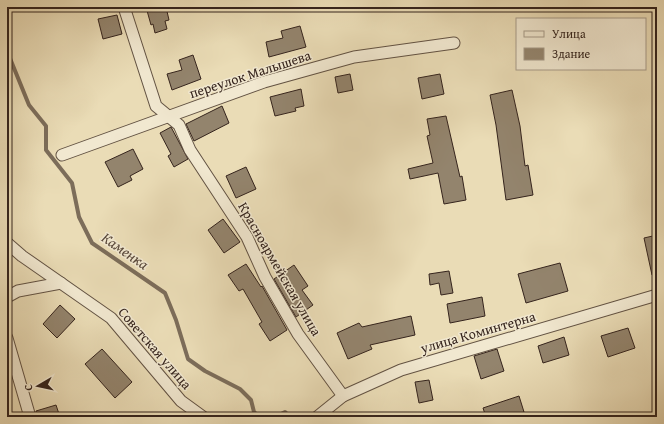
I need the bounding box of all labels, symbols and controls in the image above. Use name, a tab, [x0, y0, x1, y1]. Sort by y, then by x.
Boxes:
legend	[516, 18, 646, 70]
text: Улица	[552, 25, 586, 42]
street label: переулок Малышева	[187, 45, 314, 103]
text: Здание	[552, 45, 591, 62]
street label: Красноармейская улица	[233, 198, 327, 340]
water label: Каменка	[98, 227, 153, 274]
street label: Советская улица	[114, 303, 197, 394]
street label: улица Коминтерна	[417, 306, 538, 358]
north arrow	[18, 366, 58, 406]
text: С	[20, 383, 37, 392]

